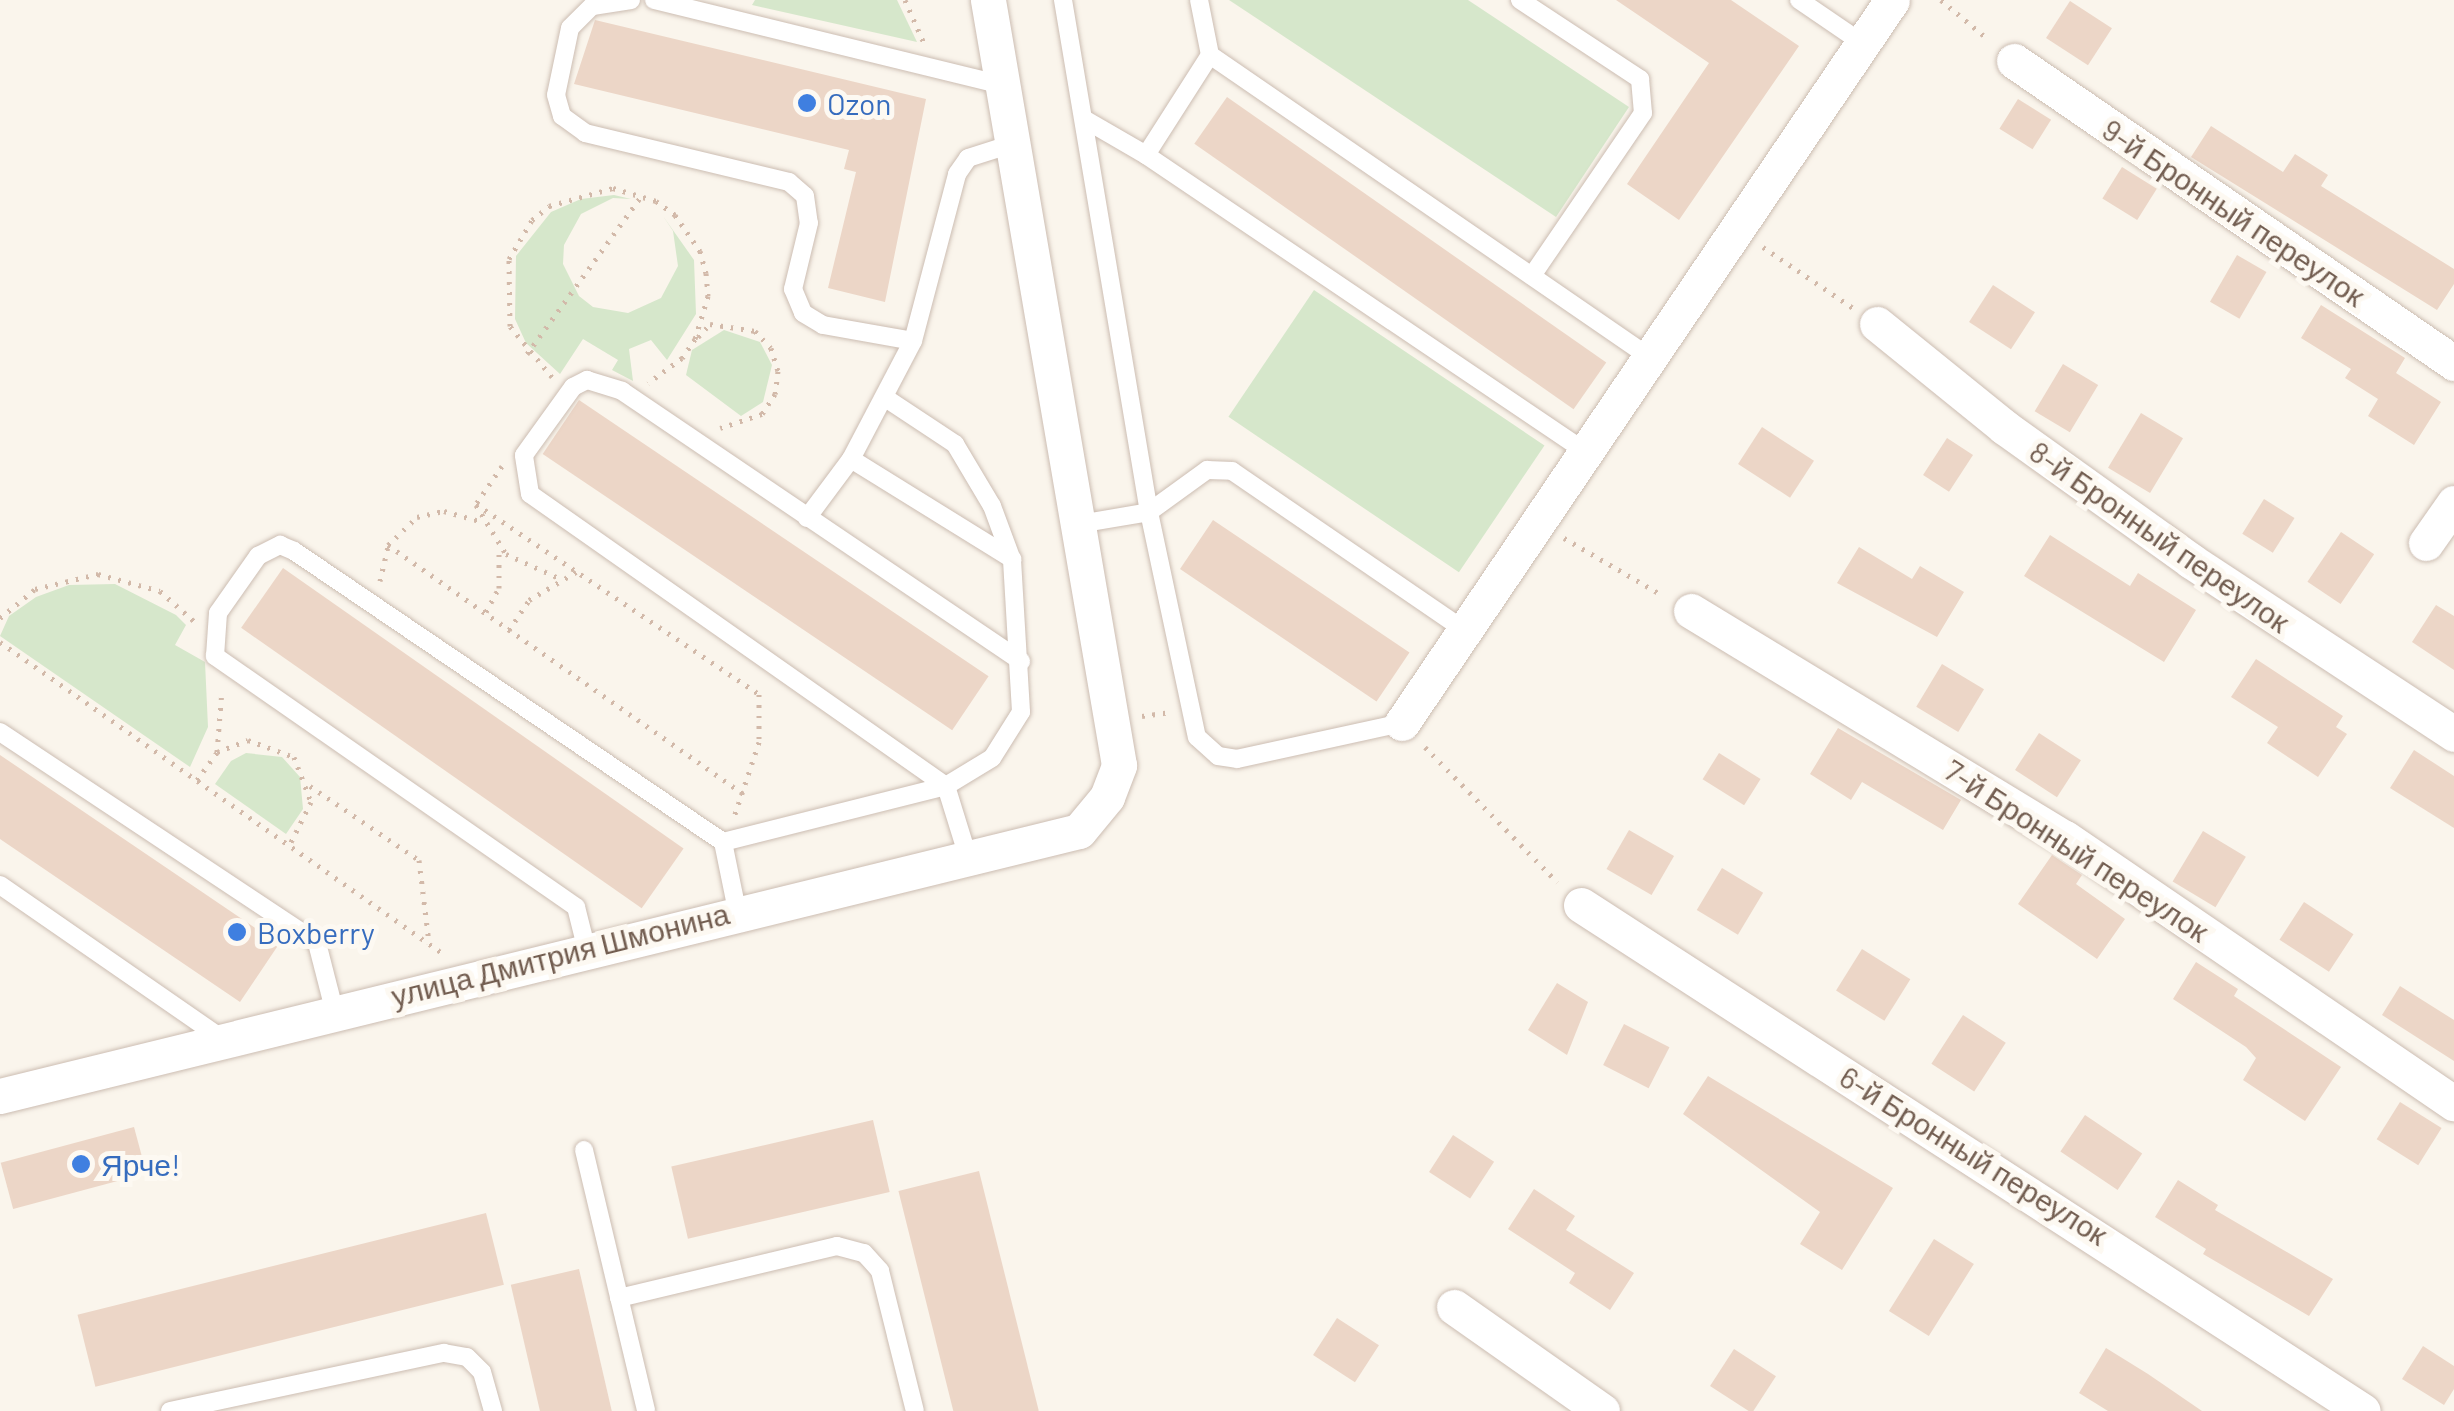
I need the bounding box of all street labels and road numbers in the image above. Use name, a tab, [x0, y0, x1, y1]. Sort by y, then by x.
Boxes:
street label: 9-й Бронный переулок	[2096, 111, 2372, 313]
street label: 8-й Бронный переулок	[2023, 433, 2297, 639]
street label: 7-й Бронный переулок	[1938, 751, 2216, 949]
street label: улица Дмитрия Шмонина	[387, 895, 733, 1013]
street label: 6-й Бронный переулок	[1834, 1058, 2114, 1252]

